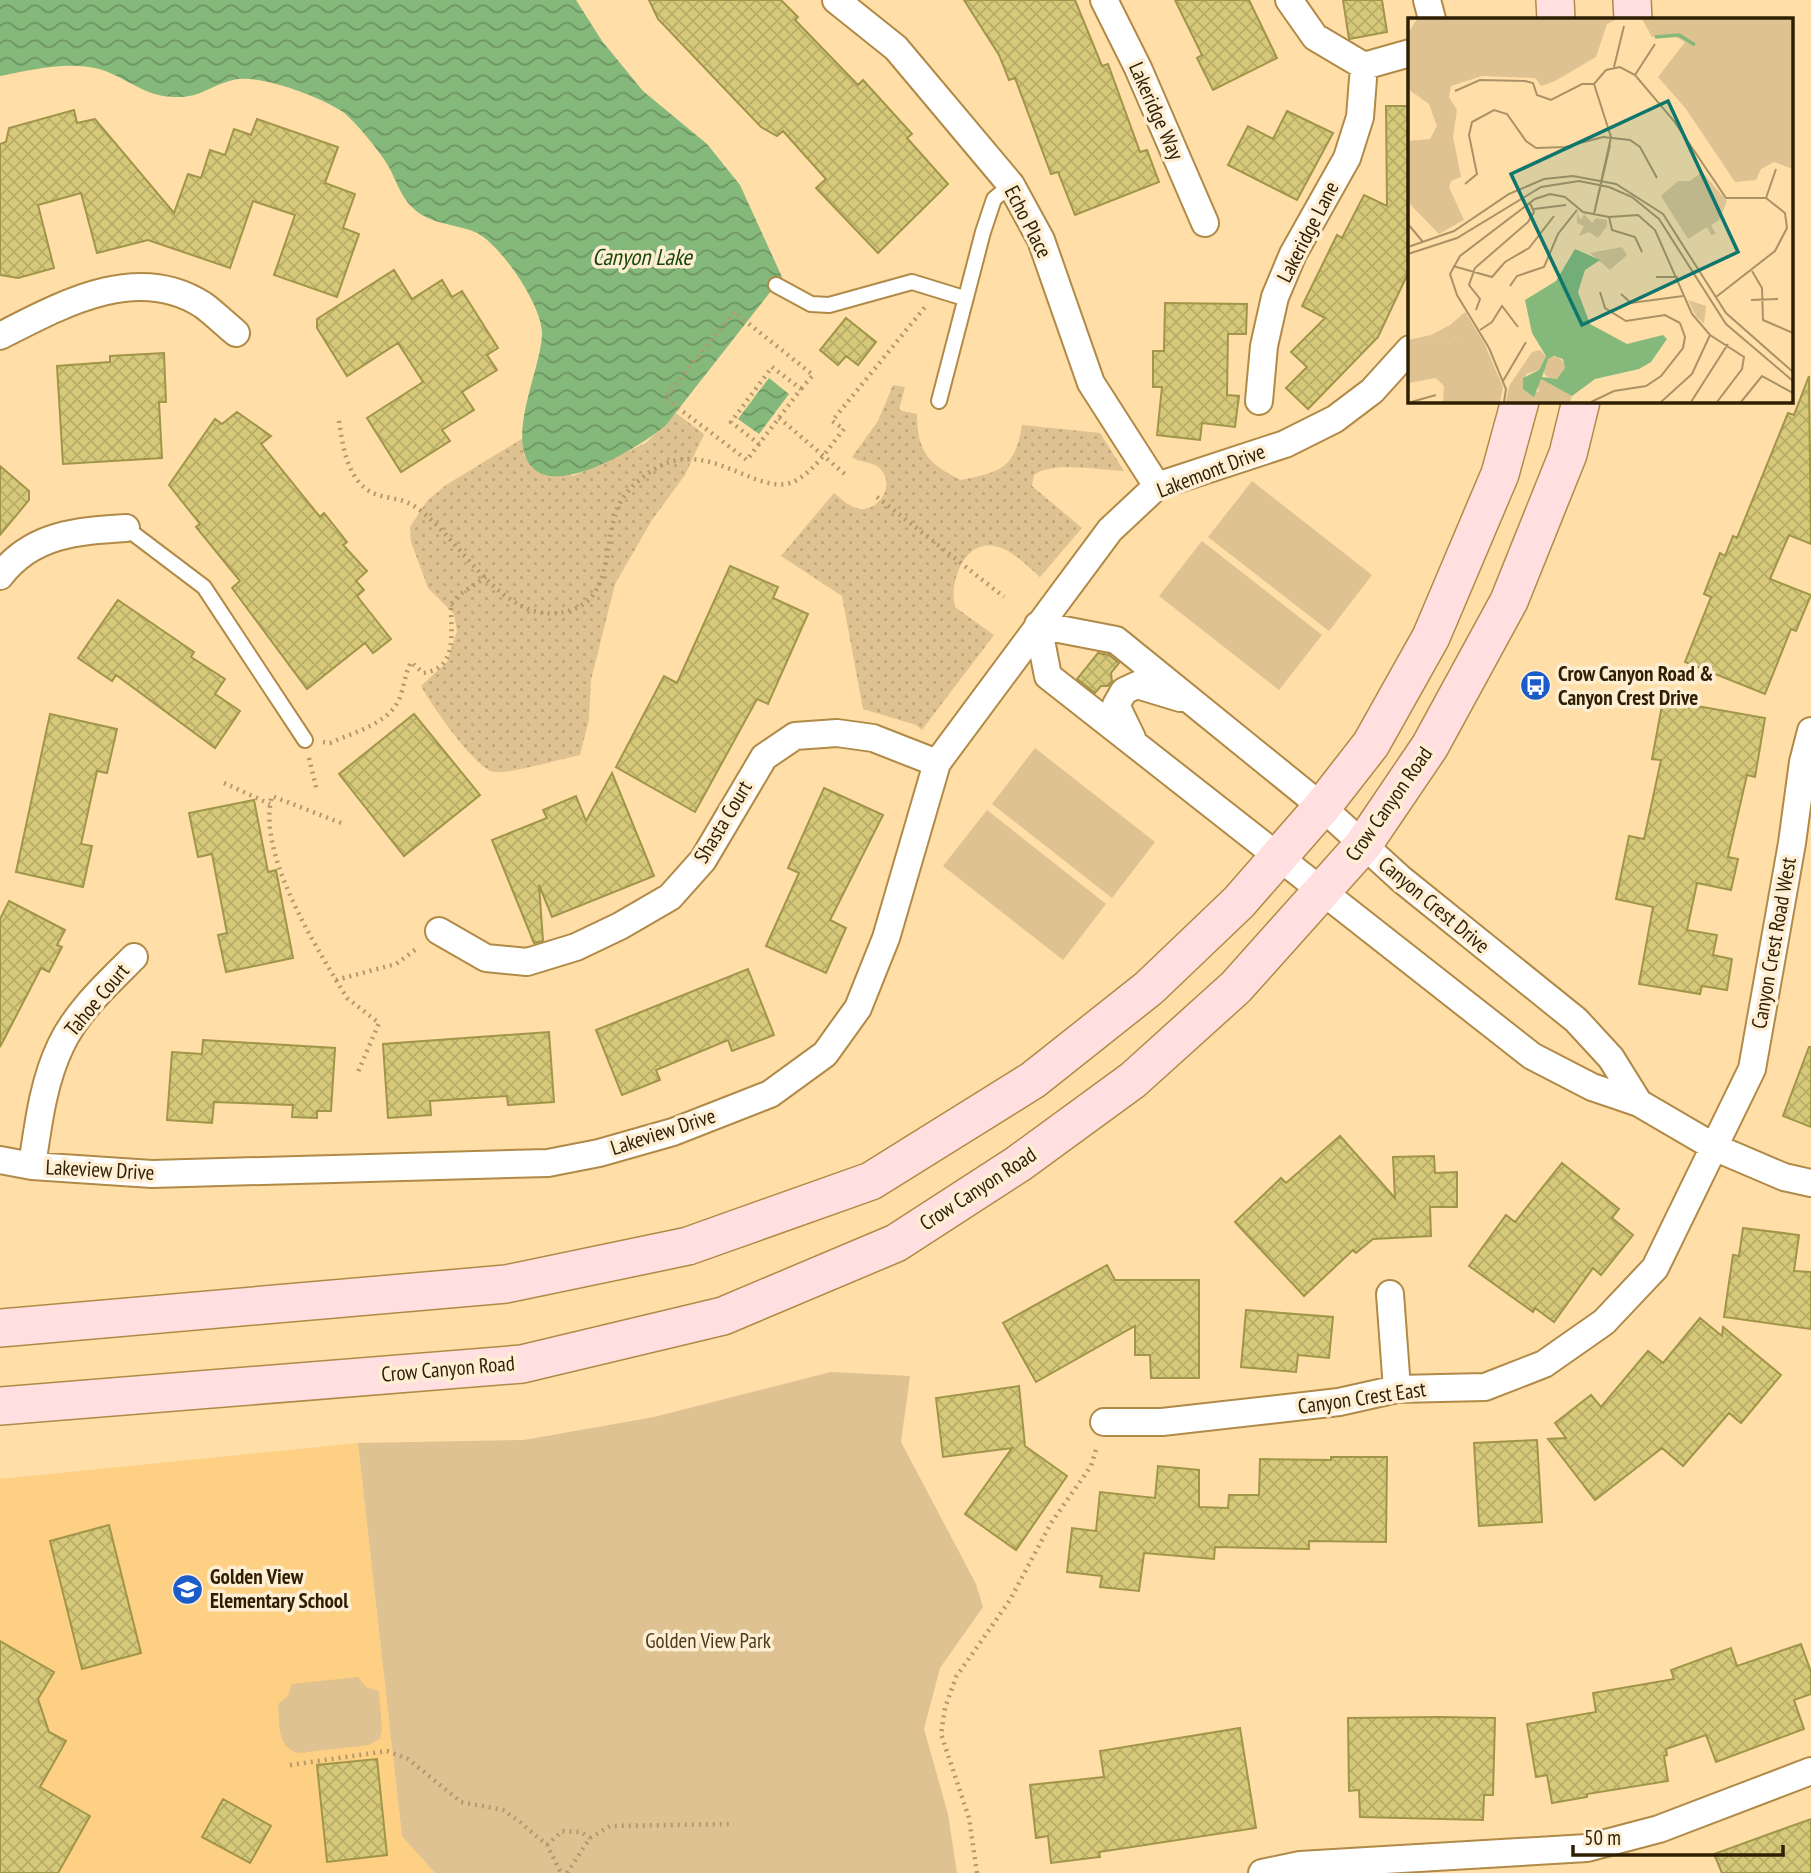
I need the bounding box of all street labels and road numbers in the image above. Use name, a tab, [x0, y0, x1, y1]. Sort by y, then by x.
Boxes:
street label: Lakeridge Way	[1123, 58, 1190, 164]
street label: Lakeridge Lane	[1271, 177, 1344, 287]
street label: Echo Place	[999, 181, 1058, 263]
street label: Lakemont Drive	[1153, 438, 1269, 504]
street label: Crow Canyon Road	[1339, 741, 1438, 866]
street label: Shasta Court	[687, 775, 758, 868]
street label: Canyon Crest Drive	[1373, 850, 1495, 959]
street label: Canyon Crest Road West	[1745, 855, 1802, 1031]
street label: Tahoe Court	[58, 958, 135, 1042]
street label: Lakeview Drive	[607, 1102, 719, 1161]
street label: Crow Canyon Road	[914, 1141, 1041, 1236]
street label: Lakeview Drive	[45, 1153, 155, 1186]
street label: Crow Canyon Road	[380, 1349, 516, 1388]
street label: Canyon Crest East	[1296, 1375, 1428, 1420]

